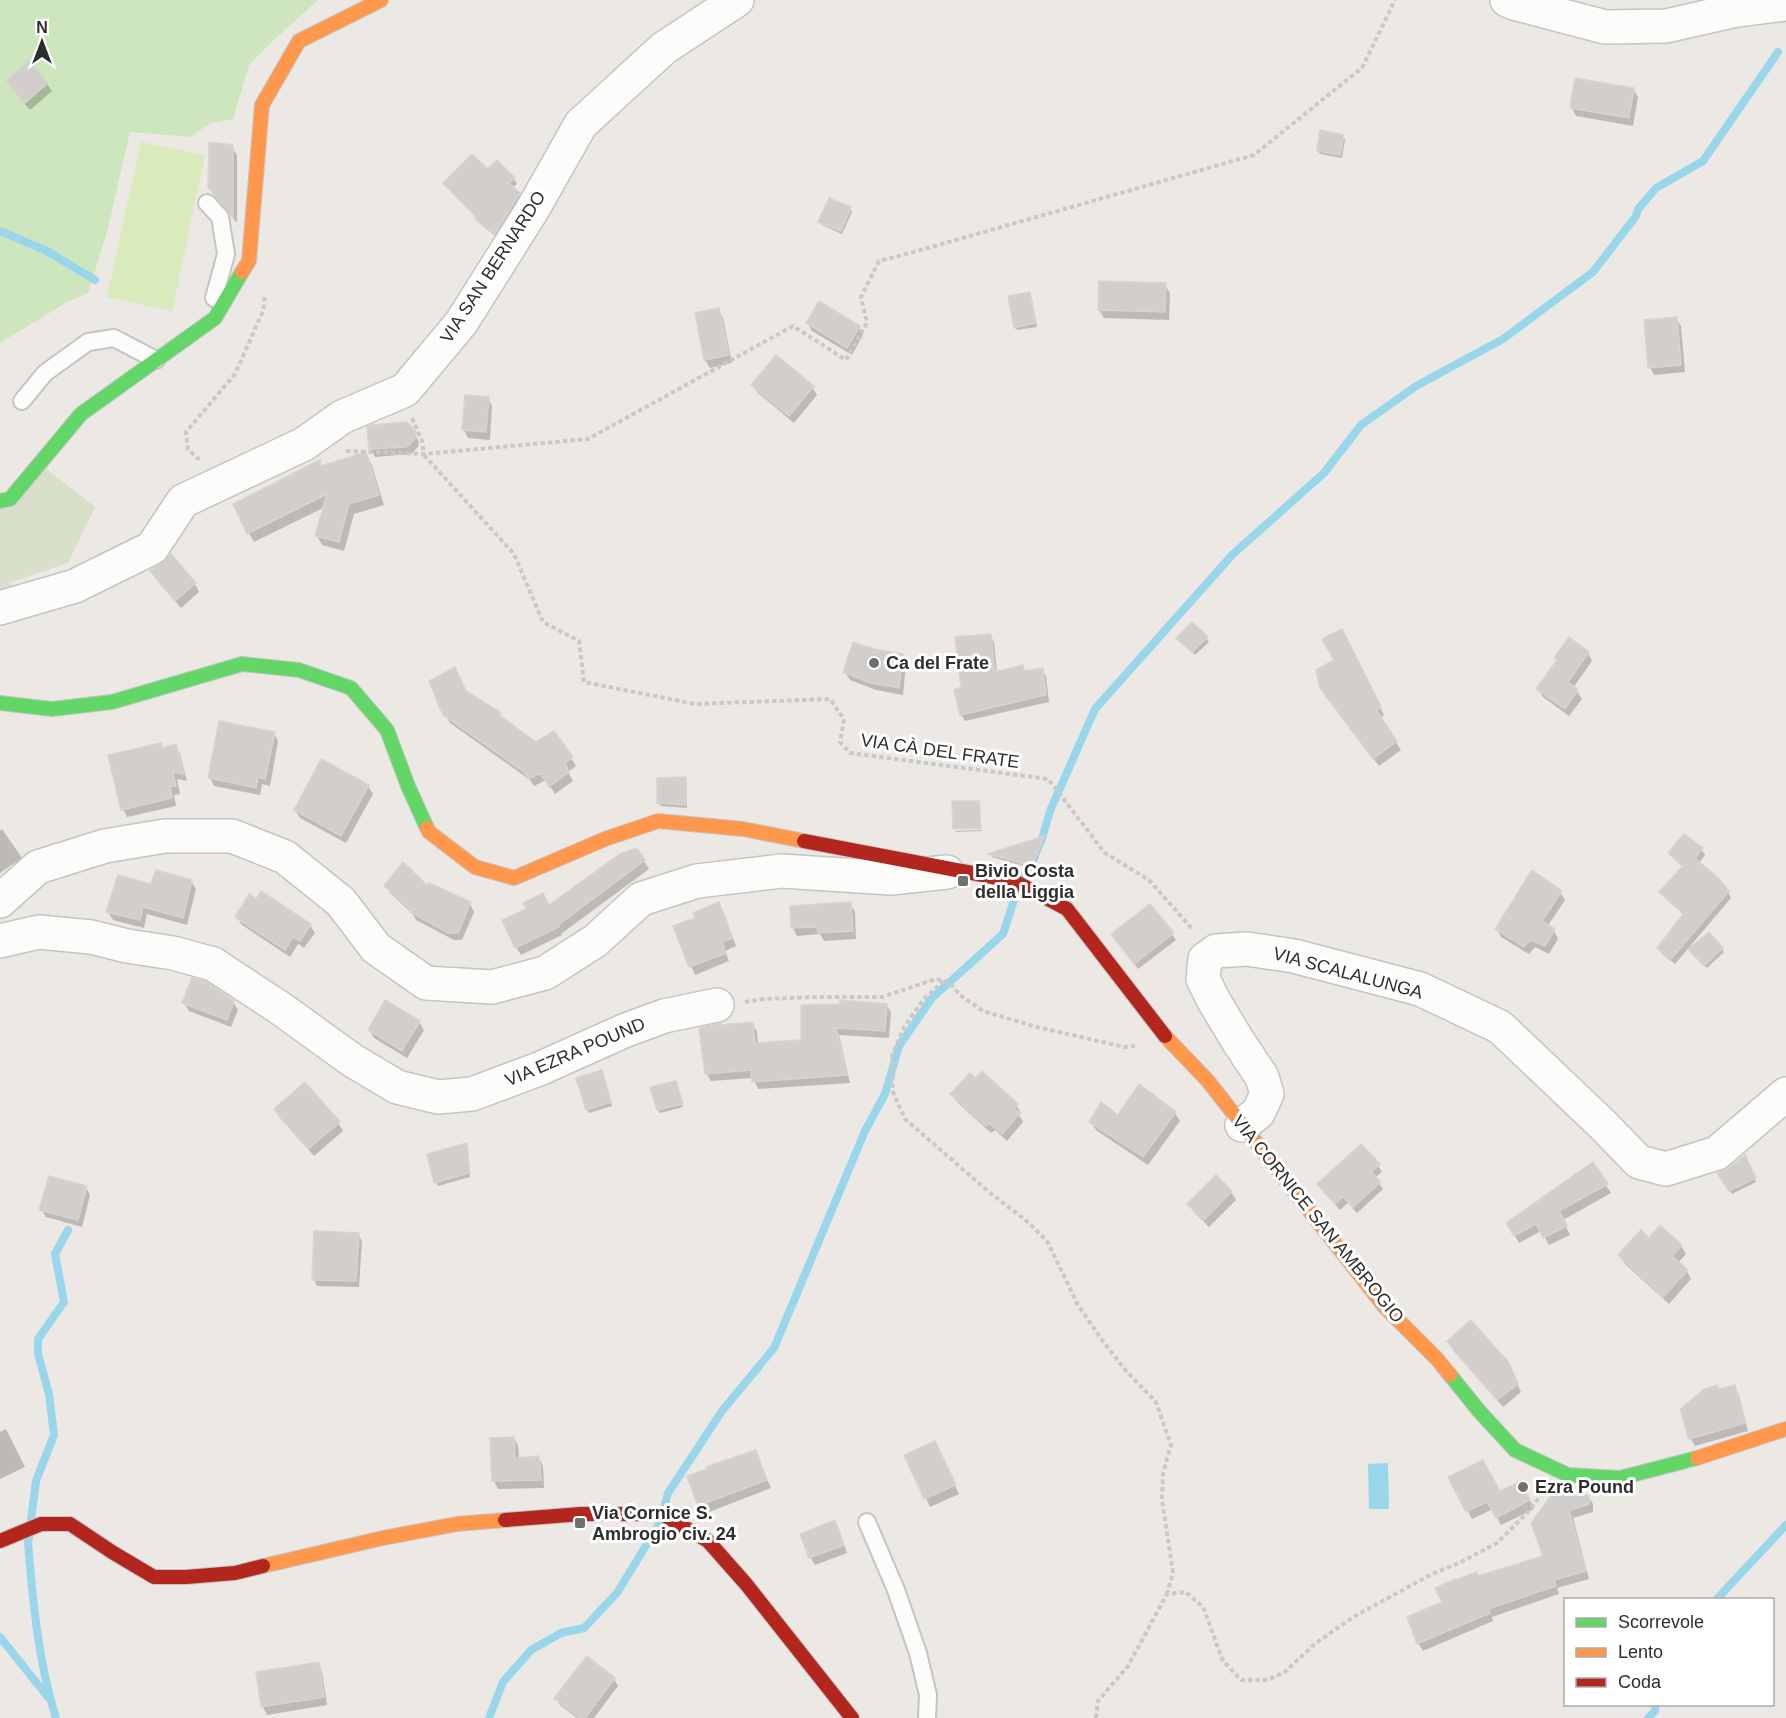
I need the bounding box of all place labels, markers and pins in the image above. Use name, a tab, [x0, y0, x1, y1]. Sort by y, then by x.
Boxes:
place label: Ca del Frate	[886, 653, 989, 673]
marker: Ca del Frate	[867, 656, 881, 670]
place label: Bivio Costa della Liggia	[975, 861, 1075, 902]
marker: Bivio Costa della Liggia	[956, 874, 970, 888]
place label: Ezra Pound	[1535, 1477, 1634, 1497]
marker: Ezra Pound	[1516, 1480, 1530, 1494]
place label: Via Cornice S. Ambrogio civ. 24	[592, 1503, 736, 1544]
marker: Via Cornice S. Ambrogio civ. 24	[573, 1516, 587, 1530]

